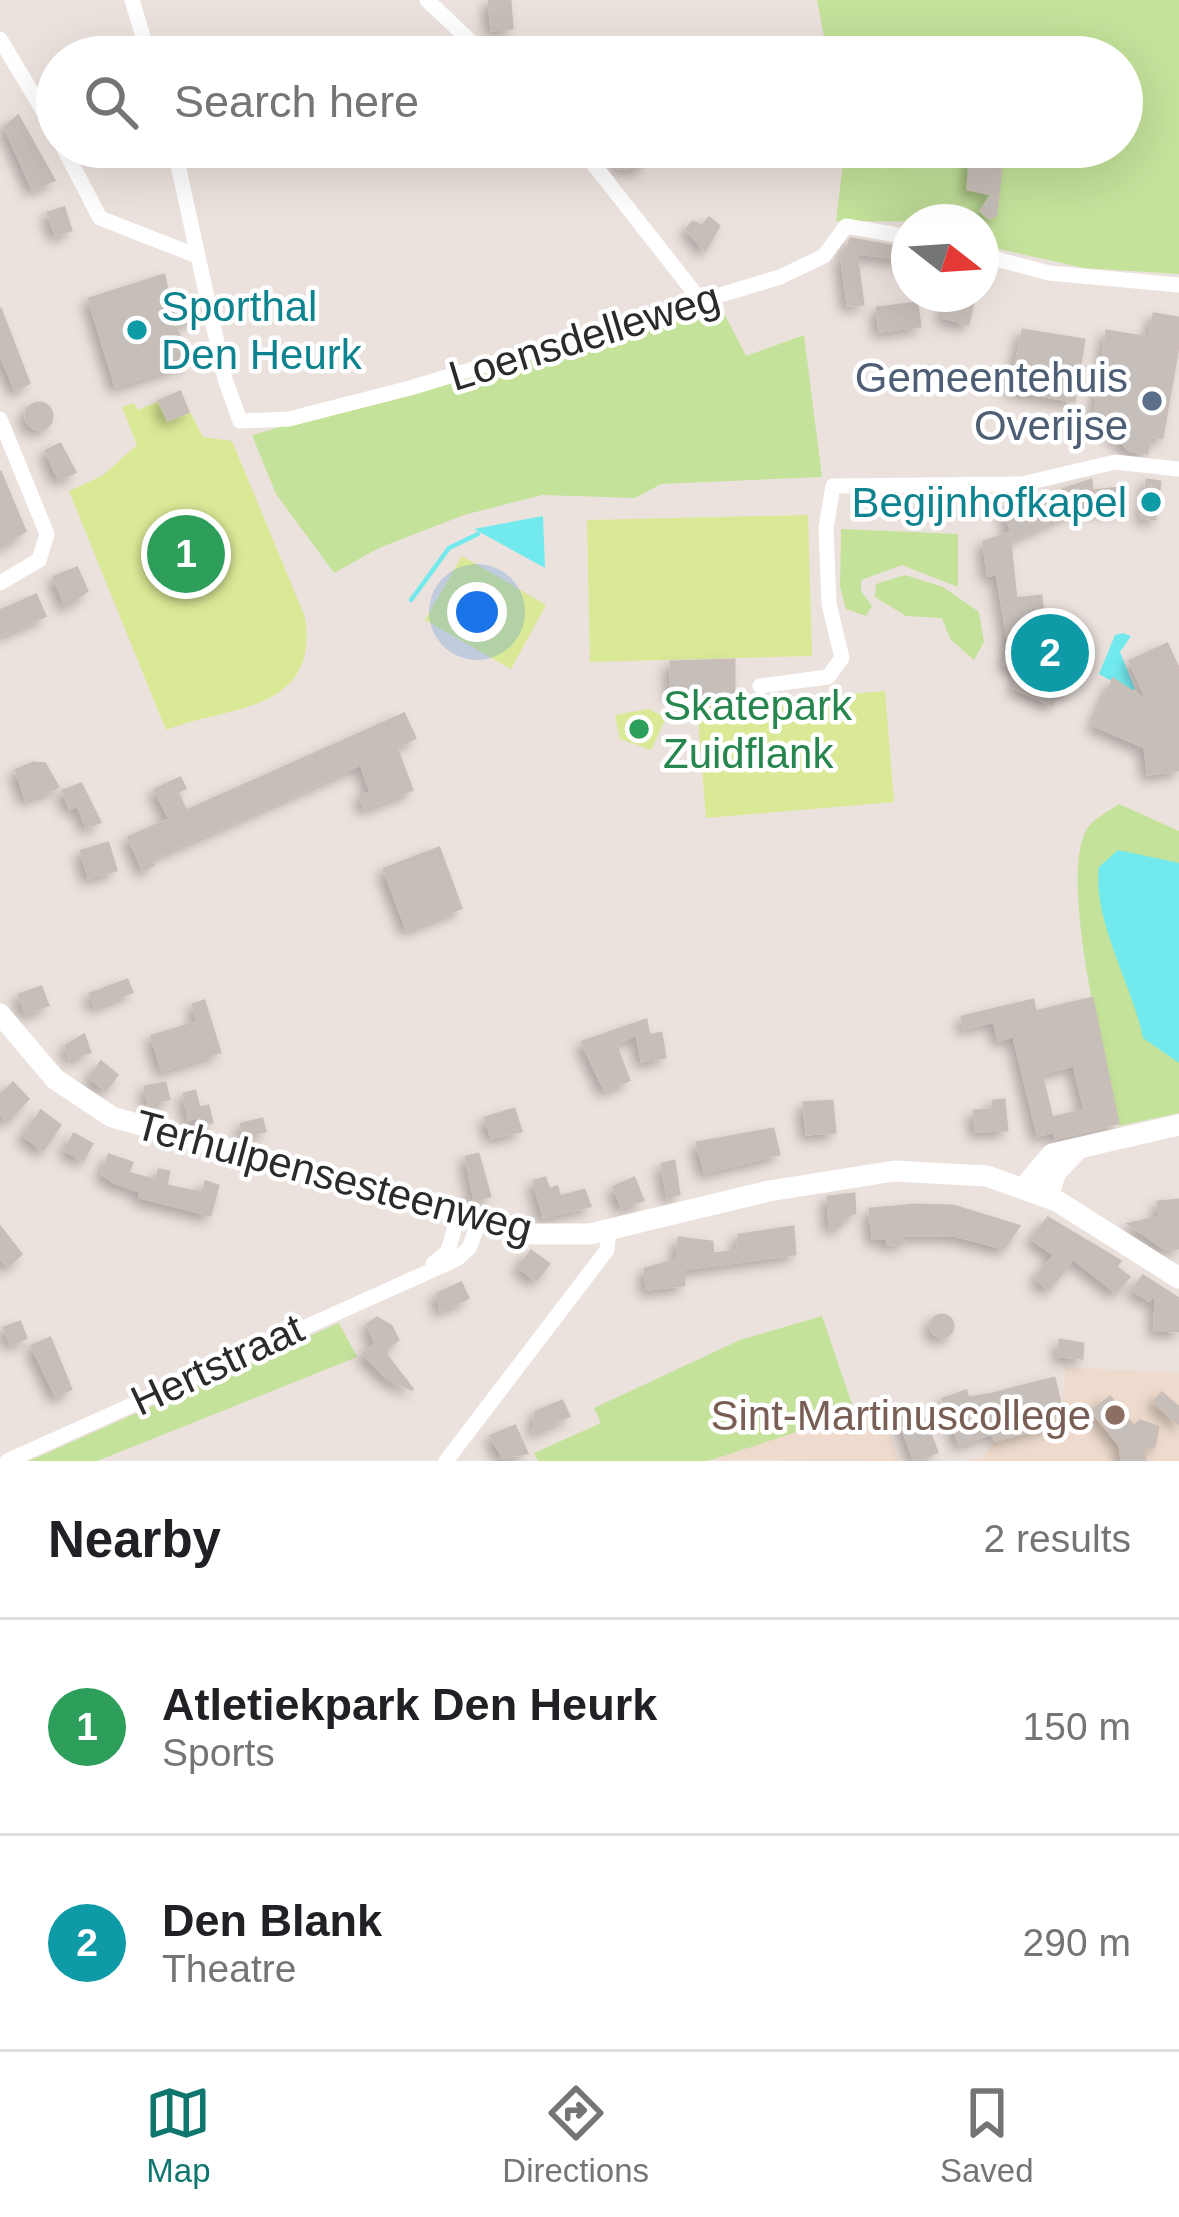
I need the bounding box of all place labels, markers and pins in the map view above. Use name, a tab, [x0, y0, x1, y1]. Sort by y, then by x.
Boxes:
place label: Sporthal Den Heurk	[161, 283, 363, 378]
marker: Sporthal Den Heurk	[124, 317, 150, 343]
place label: Gemeentehuis Overijse	[855, 354, 1128, 449]
marker: Gemeentehuis Overijse	[1139, 388, 1165, 414]
place label: Begijnhofkapel	[851, 479, 1127, 526]
marker: Begijnhofkapel	[1138, 489, 1164, 515]
pin: 1	[147, 509, 225, 599]
pin: 2	[1011, 608, 1089, 698]
place label: Skatepark Zuidflank	[663, 682, 853, 777]
marker: Skatepark Zuidflank	[626, 716, 652, 742]
place label: Sint-Martinuscollege	[710, 1392, 1091, 1439]
marker: Sint-Martinuscollege	[1102, 1402, 1128, 1428]

